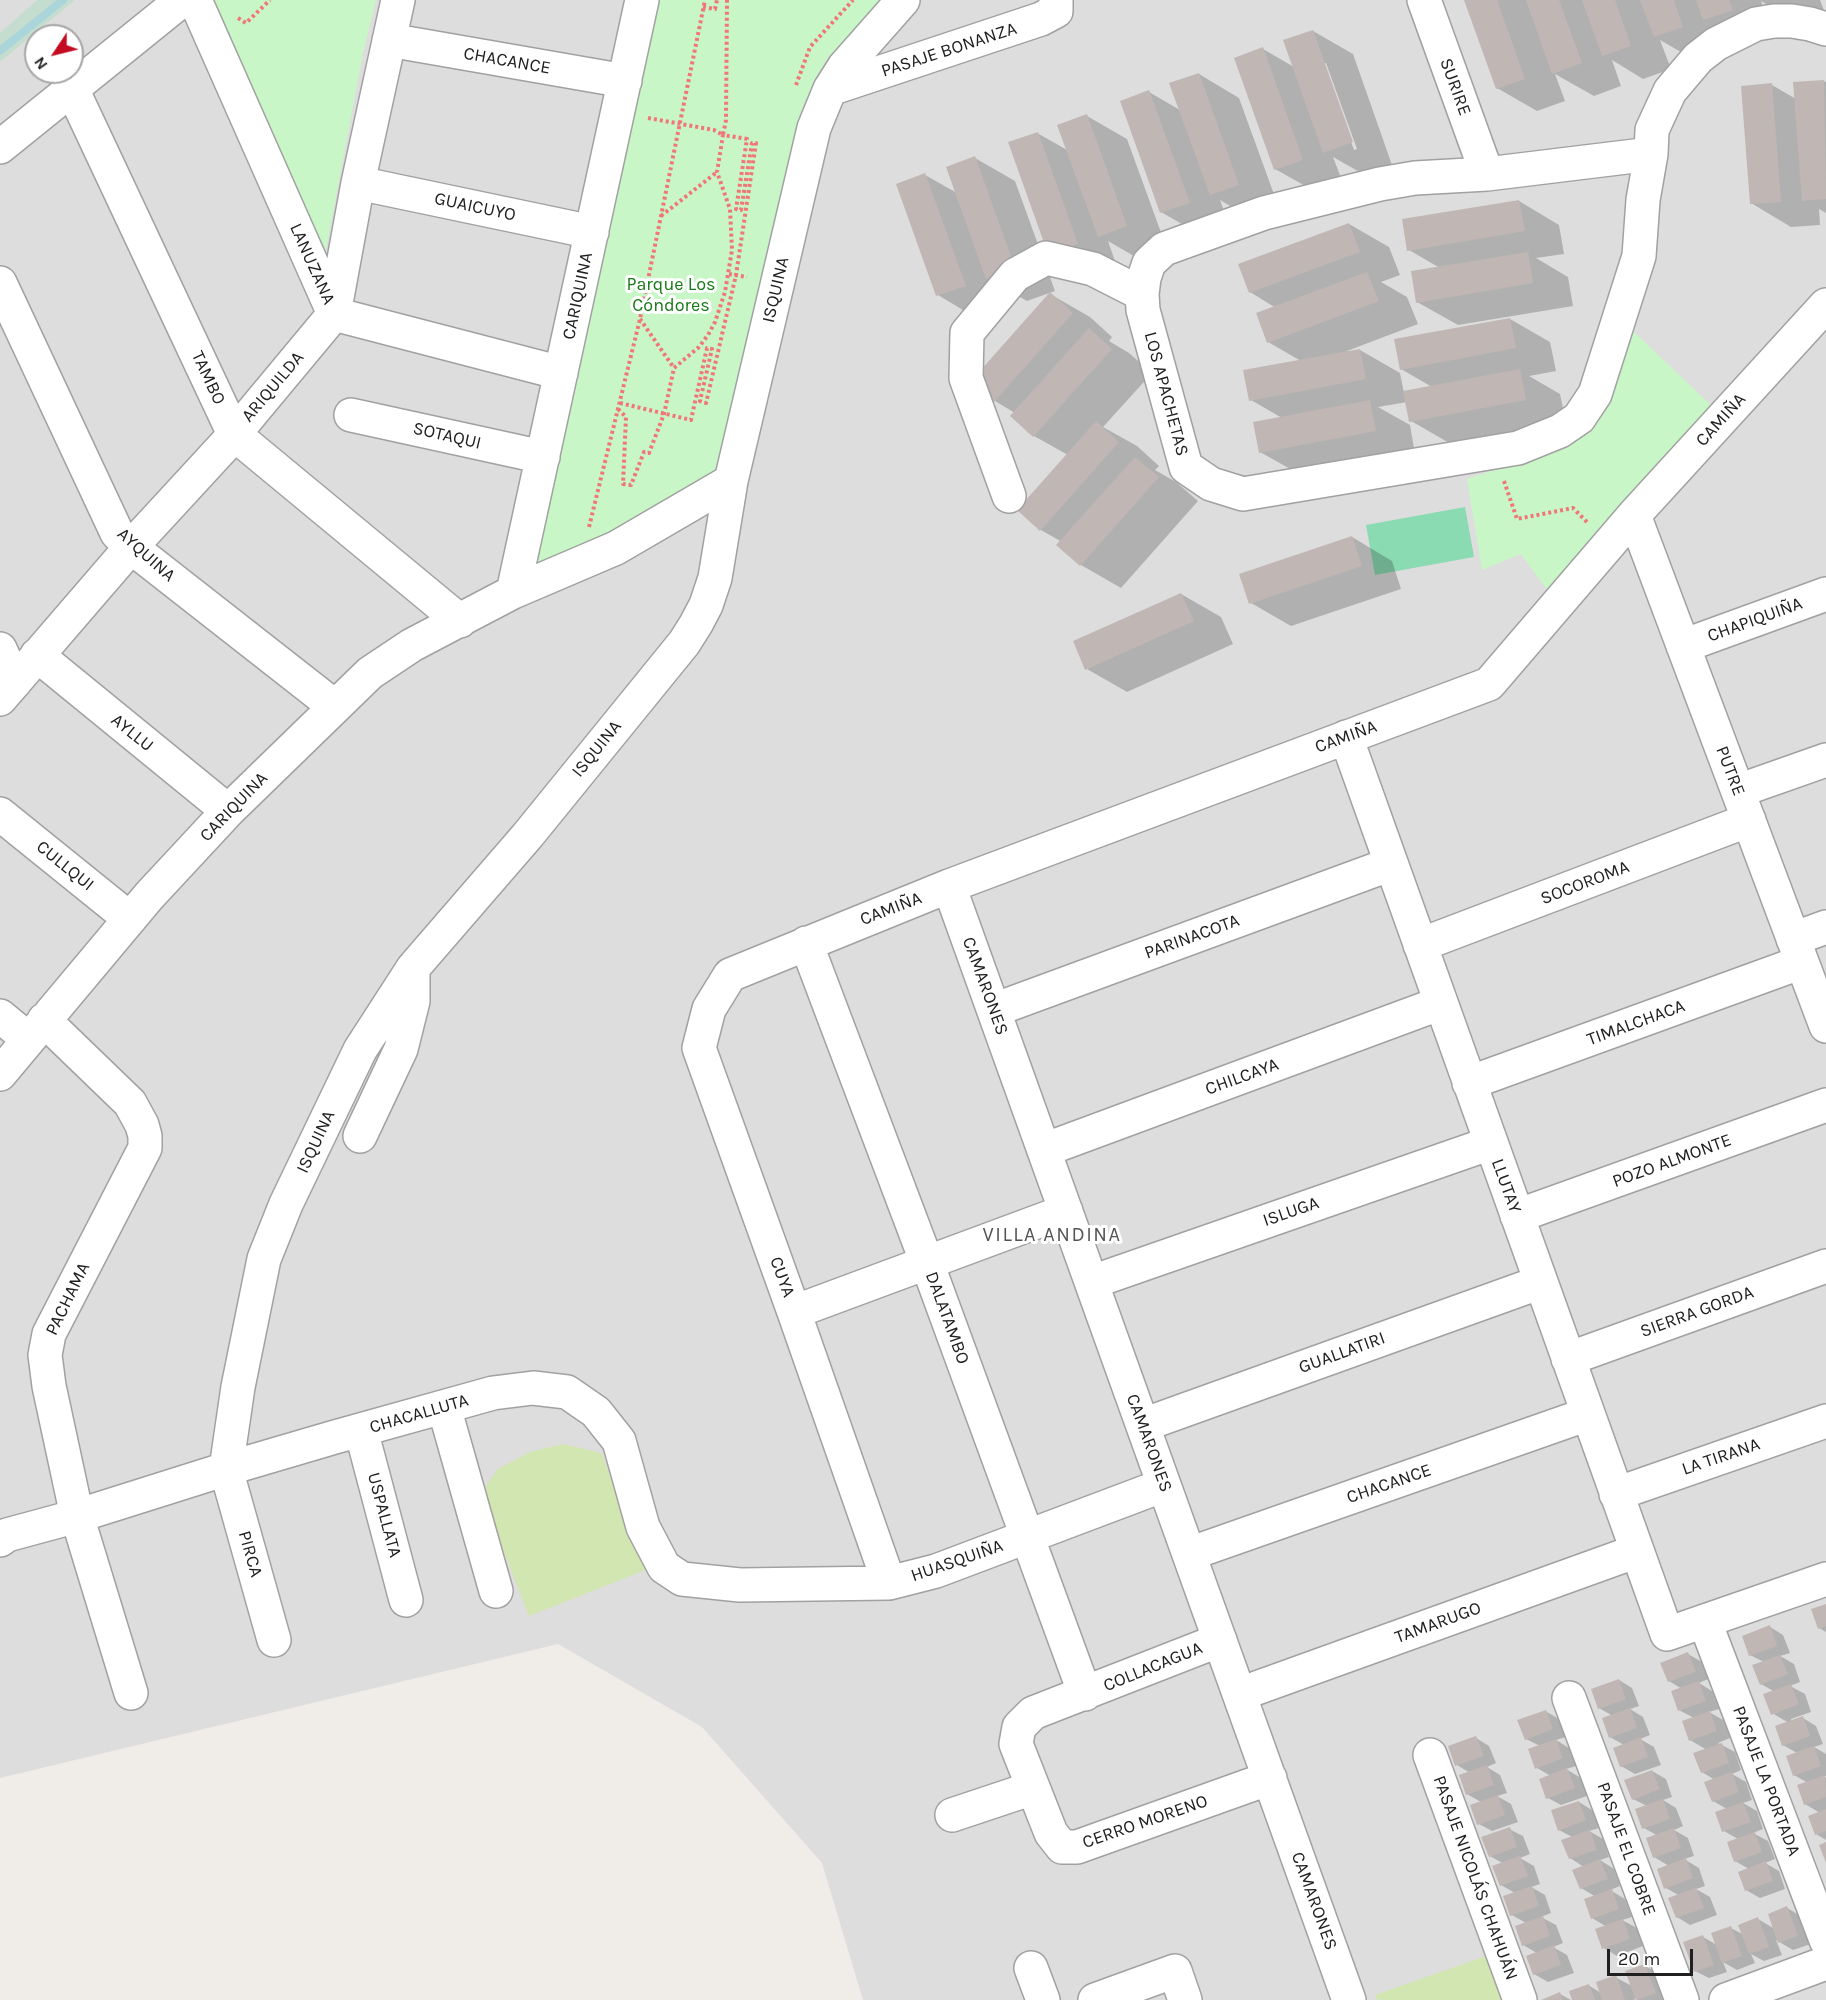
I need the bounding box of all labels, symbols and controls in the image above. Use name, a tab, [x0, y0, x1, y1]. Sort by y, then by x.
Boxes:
street label: PASAJE BONANZA	[879, 18, 1019, 82]
north arrow	[24, 24, 84, 84]
street label: CHACANCE	[462, 43, 552, 79]
text: N	[29, 53, 52, 74]
street label: SURIRE	[1435, 55, 1475, 119]
street label: GUAICUYO	[432, 188, 518, 226]
street label: LANUZANA	[285, 220, 339, 308]
street label: CARIQUINA	[558, 250, 598, 342]
street label: ISQUINA	[758, 255, 794, 325]
park label: Parque Los Cóndores	[626, 274, 716, 316]
street label: LOS APACHETAS	[1139, 329, 1193, 459]
street label: ARIQUILDA	[237, 347, 309, 427]
street label: TAMBO	[186, 348, 230, 408]
street label: CAMIÑA	[1691, 389, 1751, 451]
street label: SOTAQUI	[411, 418, 483, 454]
street label: AYQUINA	[113, 523, 179, 587]
street label: CHAPIQUIÑA	[1705, 593, 1805, 647]
street label: AYLLU	[106, 709, 158, 757]
street label: ISQUINA	[567, 716, 627, 782]
street label: CAMIÑA	[1312, 716, 1380, 758]
street label: PUTRE	[1711, 743, 1749, 799]
street label: CARIQUINA	[195, 768, 273, 846]
street label: CULLQUI	[32, 836, 98, 896]
street label: SOCOROMA	[1538, 856, 1632, 910]
street label: CAMIÑA	[857, 887, 925, 931]
street label: PARINACOTA	[1142, 910, 1242, 964]
street label: CAMARONES	[957, 934, 1013, 1038]
street label: TIMALCHACA	[1584, 995, 1688, 1051]
street label: CHILCAYA	[1202, 1054, 1282, 1100]
street label: ISQUINA	[292, 1107, 340, 1177]
street label: POZO ALMONTE	[1609, 1129, 1735, 1193]
street label: LLUTAY	[1486, 1156, 1526, 1216]
street label: ISLUGA	[1260, 1192, 1322, 1232]
district label: VILLA ANDINA	[983, 1223, 1121, 1247]
street label: CUYA	[765, 1254, 799, 1300]
street label: PACHAMA	[41, 1259, 95, 1339]
street label: DALATAMBO	[920, 1269, 974, 1367]
street label: SIERRA GORDA	[1637, 1281, 1757, 1343]
street label: GUALLATIRI	[1296, 1327, 1388, 1379]
street label: CHACALLUTA	[367, 1390, 471, 1438]
street label: CAMARONES	[1121, 1391, 1177, 1495]
street label: LA TIRANA	[1679, 1434, 1763, 1480]
street label: CHACANCE	[1344, 1459, 1434, 1509]
street label: USPALLATA	[362, 1470, 406, 1560]
street label: PIRCA	[233, 1528, 267, 1580]
street label: HUASQUIÑA	[908, 1535, 1006, 1587]
street label: TAMARUGO	[1392, 1597, 1484, 1649]
street label: COLLACAGUA	[1100, 1637, 1206, 1697]
street label: PASAJE LA PORTADA	[1727, 1703, 1805, 1859]
street label: PASAJE NICOLÁS CHAHUÁN	[1428, 1773, 1522, 1983]
street label: PASAJE EL COBRE	[1592, 1779, 1660, 1919]
street label: CERRO MORENO	[1080, 1790, 1210, 1854]
street label: CAMARONES	[1286, 1849, 1342, 1953]
scale bar	[1610, 1937, 1696, 1975]
text: 20 m	[1618, 1948, 1660, 1970]

